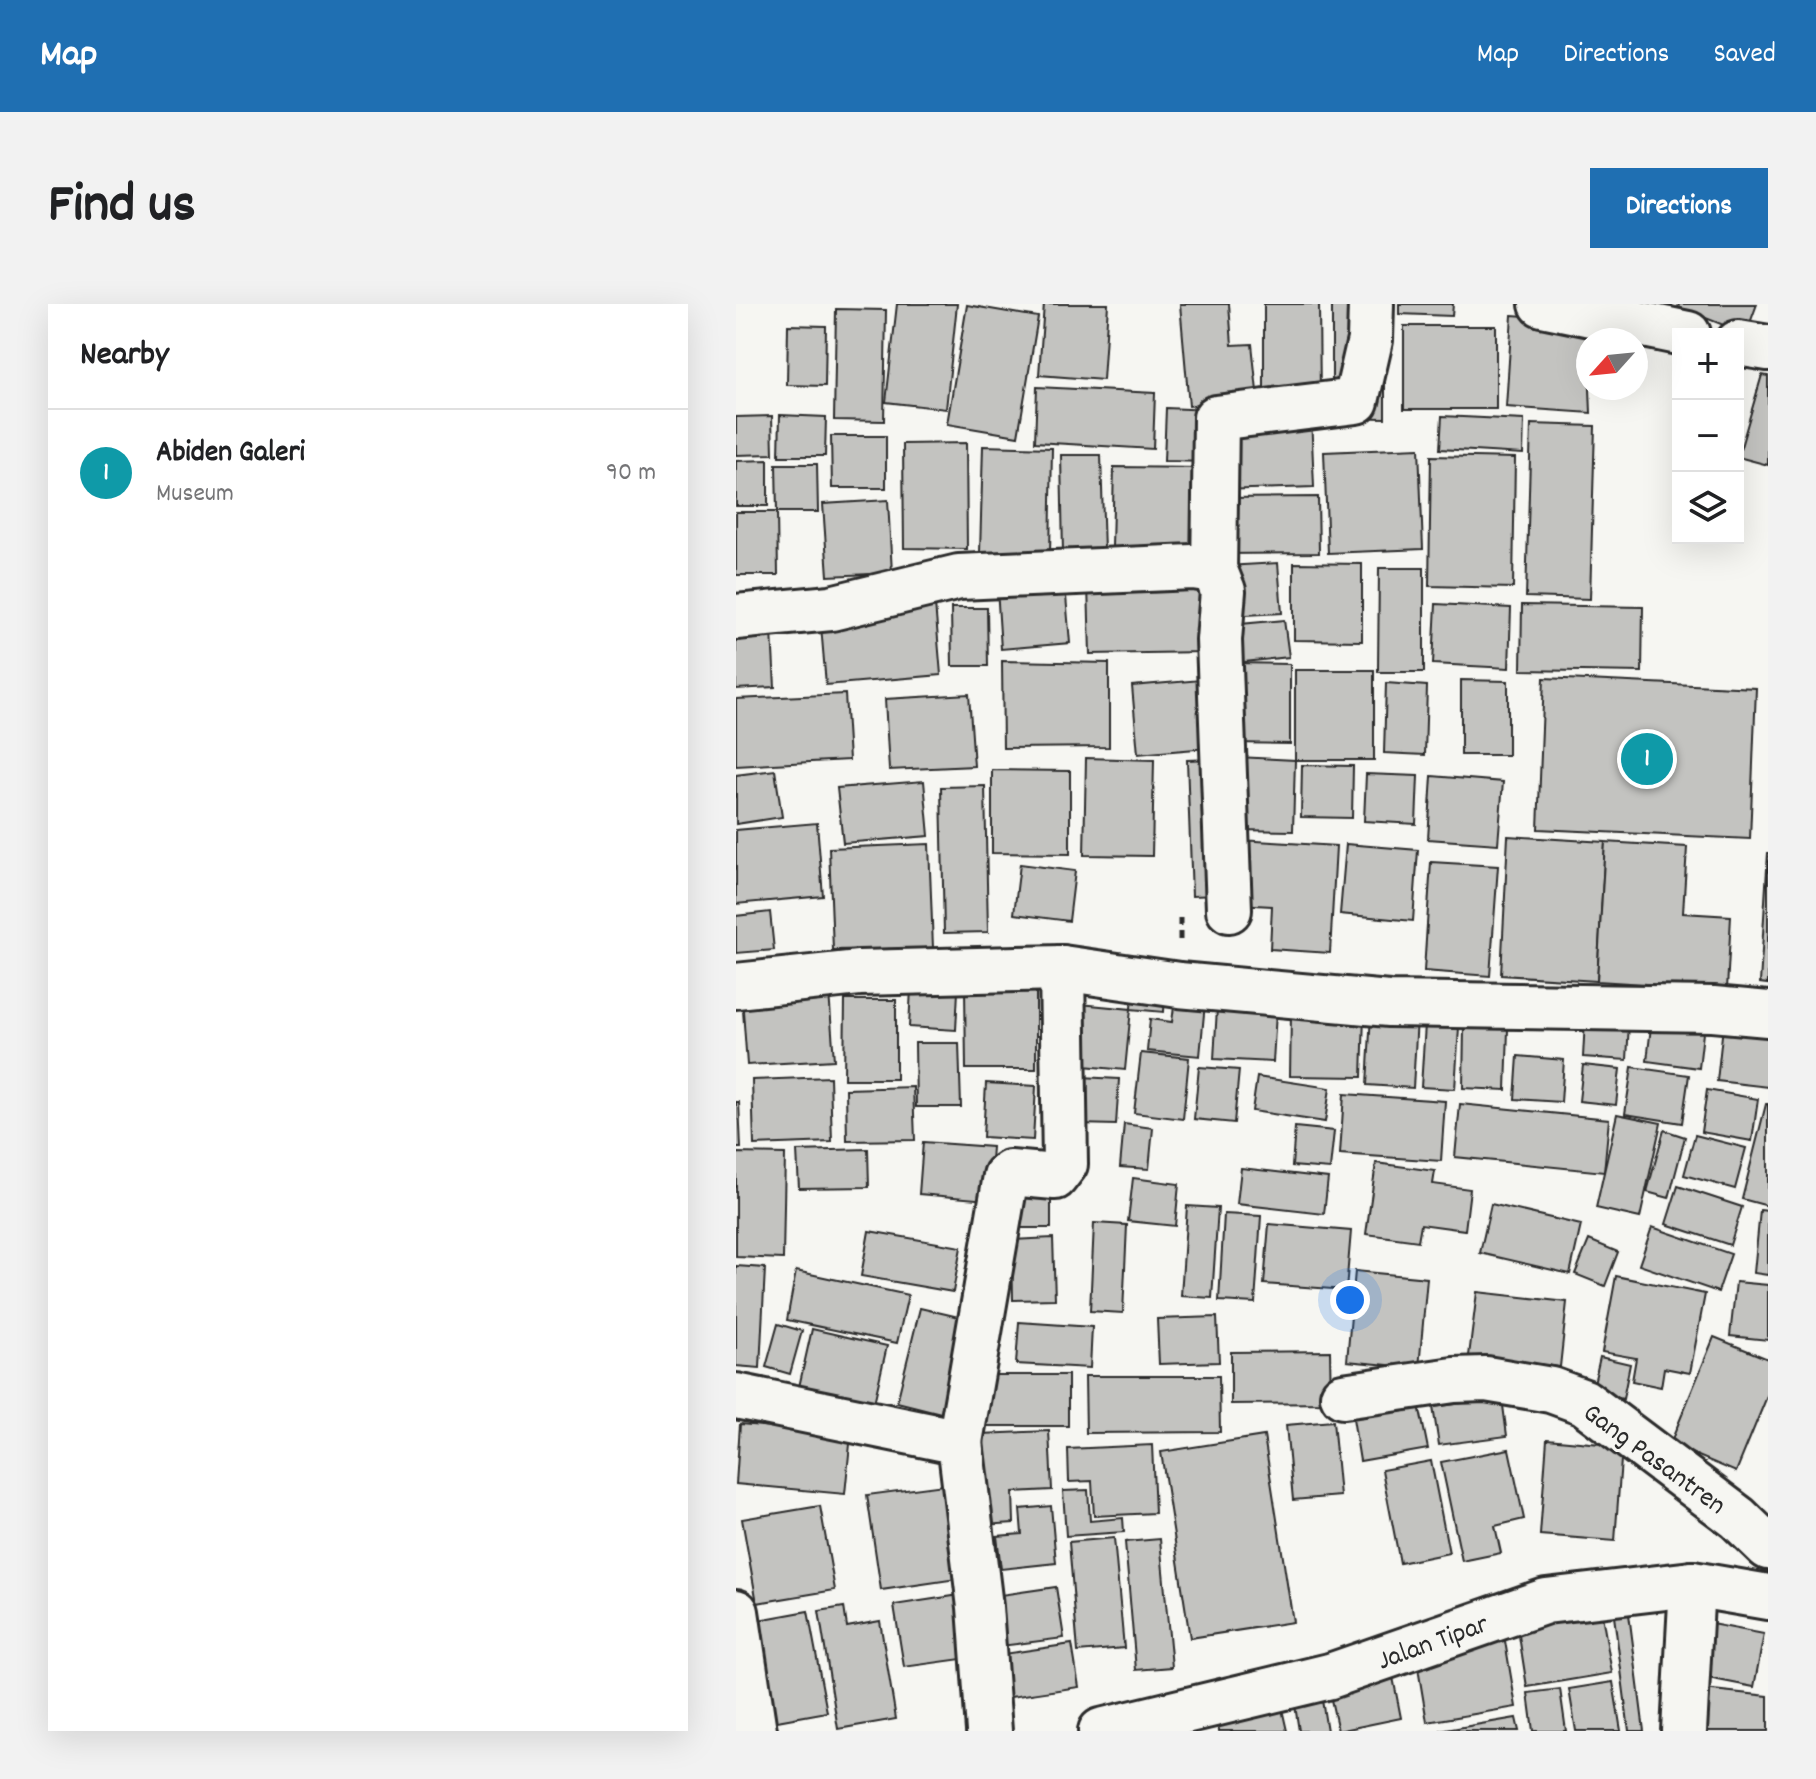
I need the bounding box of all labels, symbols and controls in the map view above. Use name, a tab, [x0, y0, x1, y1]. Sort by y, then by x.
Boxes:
text: Map	[40, 29, 98, 84]
text: Map	[1477, 36, 1519, 76]
text: Directions	[1563, 36, 1669, 76]
text: Saved	[1713, 36, 1776, 76]
text: Find us	[48, 168, 196, 248]
button: Directions	[1590, 168, 1768, 248]
north arrow	[1576, 328, 1648, 400]
map controls	[1672, 328, 1744, 544]
button: +	[1672, 328, 1744, 400]
text: Nearby	[80, 332, 169, 381]
button: −	[1672, 400, 1744, 472]
text: Abiden Galeri	[156, 433, 305, 476]
text: 1	[103, 455, 109, 492]
text: 90 m	[606, 455, 656, 492]
button: layers	[1672, 472, 1744, 544]
text: Museum	[156, 476, 234, 513]
pin: 1	[1621, 729, 1673, 789]
your location	[1330, 1280, 1370, 1320]
street label: Gang Pasantren	[1573, 1395, 1733, 1527]
street label: Jalan Tipar	[1373, 1606, 1495, 1683]

